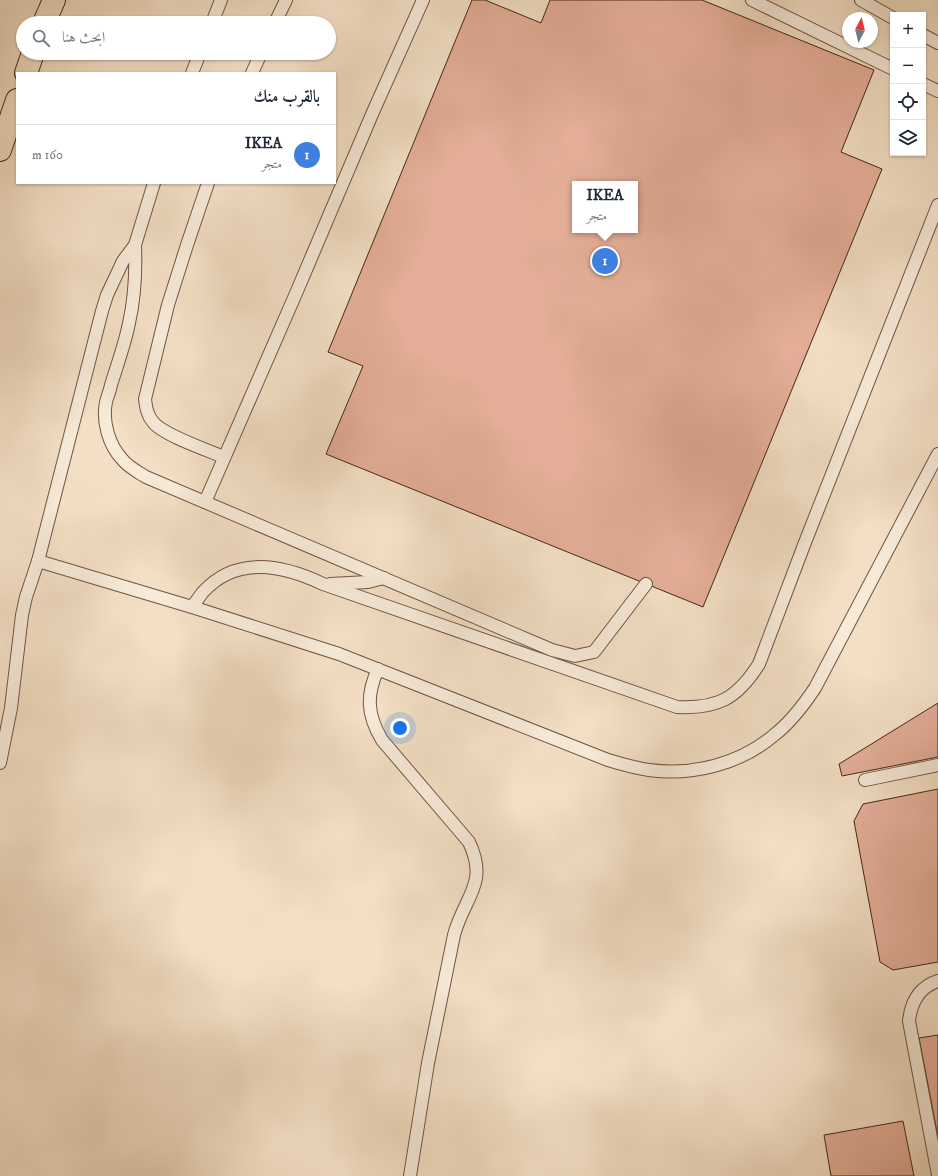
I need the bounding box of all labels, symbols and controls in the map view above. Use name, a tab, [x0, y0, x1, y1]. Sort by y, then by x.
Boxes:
north arrow	[842, 12, 878, 48]
map controls	[890, 12, 926, 156]
button: +	[890, 12, 926, 48]
search box	[16, 16, 336, 60]
icon: search	[30, 27, 52, 49]
text: ابحث هنا	[62, 28, 105, 47]
button: −	[890, 48, 926, 84]
button: locate	[890, 84, 926, 120]
text: بالقرب منك	[254, 86, 320, 108]
button: layers	[890, 120, 926, 156]
text: IKEA	[245, 134, 282, 153]
text: 160 m	[32, 147, 63, 163]
text: 1	[305, 147, 309, 163]
text: متجر	[261, 156, 282, 172]
popup	[572, 181, 638, 233]
text: IKEA	[587, 186, 623, 205]
text: متجر	[587, 208, 607, 224]
pin: 1	[592, 246, 618, 276]
your location	[390, 718, 410, 738]

